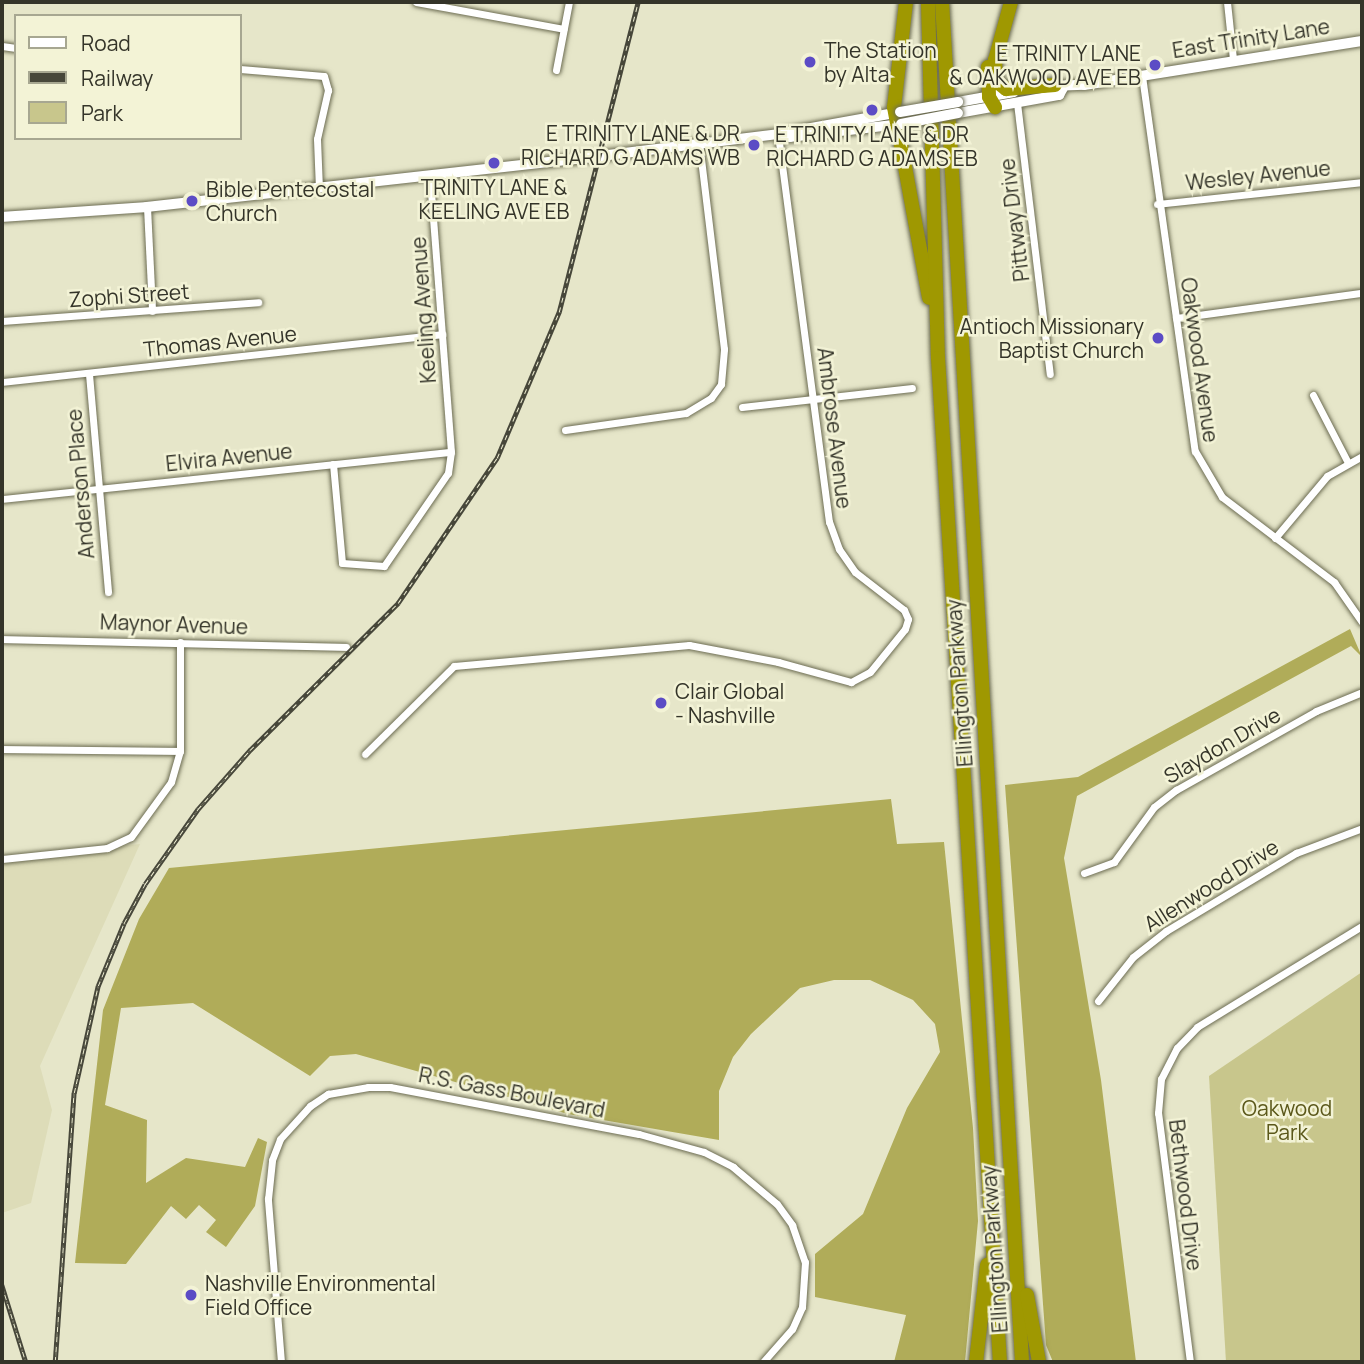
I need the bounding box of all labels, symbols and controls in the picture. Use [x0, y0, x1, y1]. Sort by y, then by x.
street label: East Trinity Lane [1170, 13, 1332, 63]
legend [14, 14, 242, 140]
text: Road [81, 29, 131, 57]
place label: The Station by Alta [824, 37, 937, 87]
place label: E TRINITY LANE & OAKWOOD AVE EB [949, 40, 1141, 90]
marker: The Station by Alta [802, 54, 818, 70]
marker: E TRINITY LANE & OAKWOOD AVE EB [1147, 57, 1163, 73]
text: Railway [81, 64, 153, 92]
text: Park [81, 99, 123, 127]
marker: E TRINITY LANE & DR RICHARD G ADAMS EB [864, 102, 880, 118]
place label: E TRINITY LANE & DR RICHARD G ADAMS WB [521, 120, 740, 170]
place label: E TRINITY LANE & DR RICHARD G ADAMS EB [766, 121, 978, 171]
marker: E TRINITY LANE & DR RICHARD G ADAMS WB [746, 137, 762, 153]
marker: TRINITY LANE & KEELING AVE EB [486, 155, 502, 171]
street label: Wesley Avenue [1184, 155, 1332, 195]
street label: Pittway Drive [994, 157, 1034, 283]
place label: TRINITY LANE & KEELING AVE EB [419, 174, 569, 224]
place label: Bible Pentecostal Church [206, 176, 375, 226]
marker: Bible Pentecostal Church [184, 193, 200, 209]
street label: Keeling Avenue [405, 236, 441, 384]
street label: Oakwood Avenue [1176, 276, 1224, 444]
street label: Zophi Street [68, 278, 190, 312]
place label: Antioch Missionary Baptist Church [960, 313, 1144, 363]
street label: Thomas Avenue [142, 320, 298, 362]
marker: Antioch Missionary Baptist Church [1150, 330, 1166, 346]
street label: Ambrose Avenue [813, 346, 857, 510]
street label: Anderson Place [61, 408, 99, 560]
street label: Elvira Avenue [164, 438, 294, 476]
street label: Ellington Parkway [941, 598, 977, 768]
street label: Maynor Avenue [99, 609, 249, 639]
place label: Clair Global - Nashville [675, 678, 784, 728]
marker: Clair Global - Nashville [653, 695, 669, 711]
street label: Slaydon Drive [1159, 702, 1285, 788]
street label: Allenwood Drive [1139, 834, 1283, 936]
street label: R.S. Gass Boulevard [417, 1062, 607, 1122]
park label: Oakwood Park [1242, 1095, 1332, 1145]
street label: Bethwood Drive [1164, 1118, 1208, 1272]
street label: Ellington Parkway [976, 1164, 1012, 1334]
place label: Nashville Environmental Field Office [205, 1270, 436, 1320]
marker: Nashville Environmental Field Office [183, 1287, 199, 1303]

